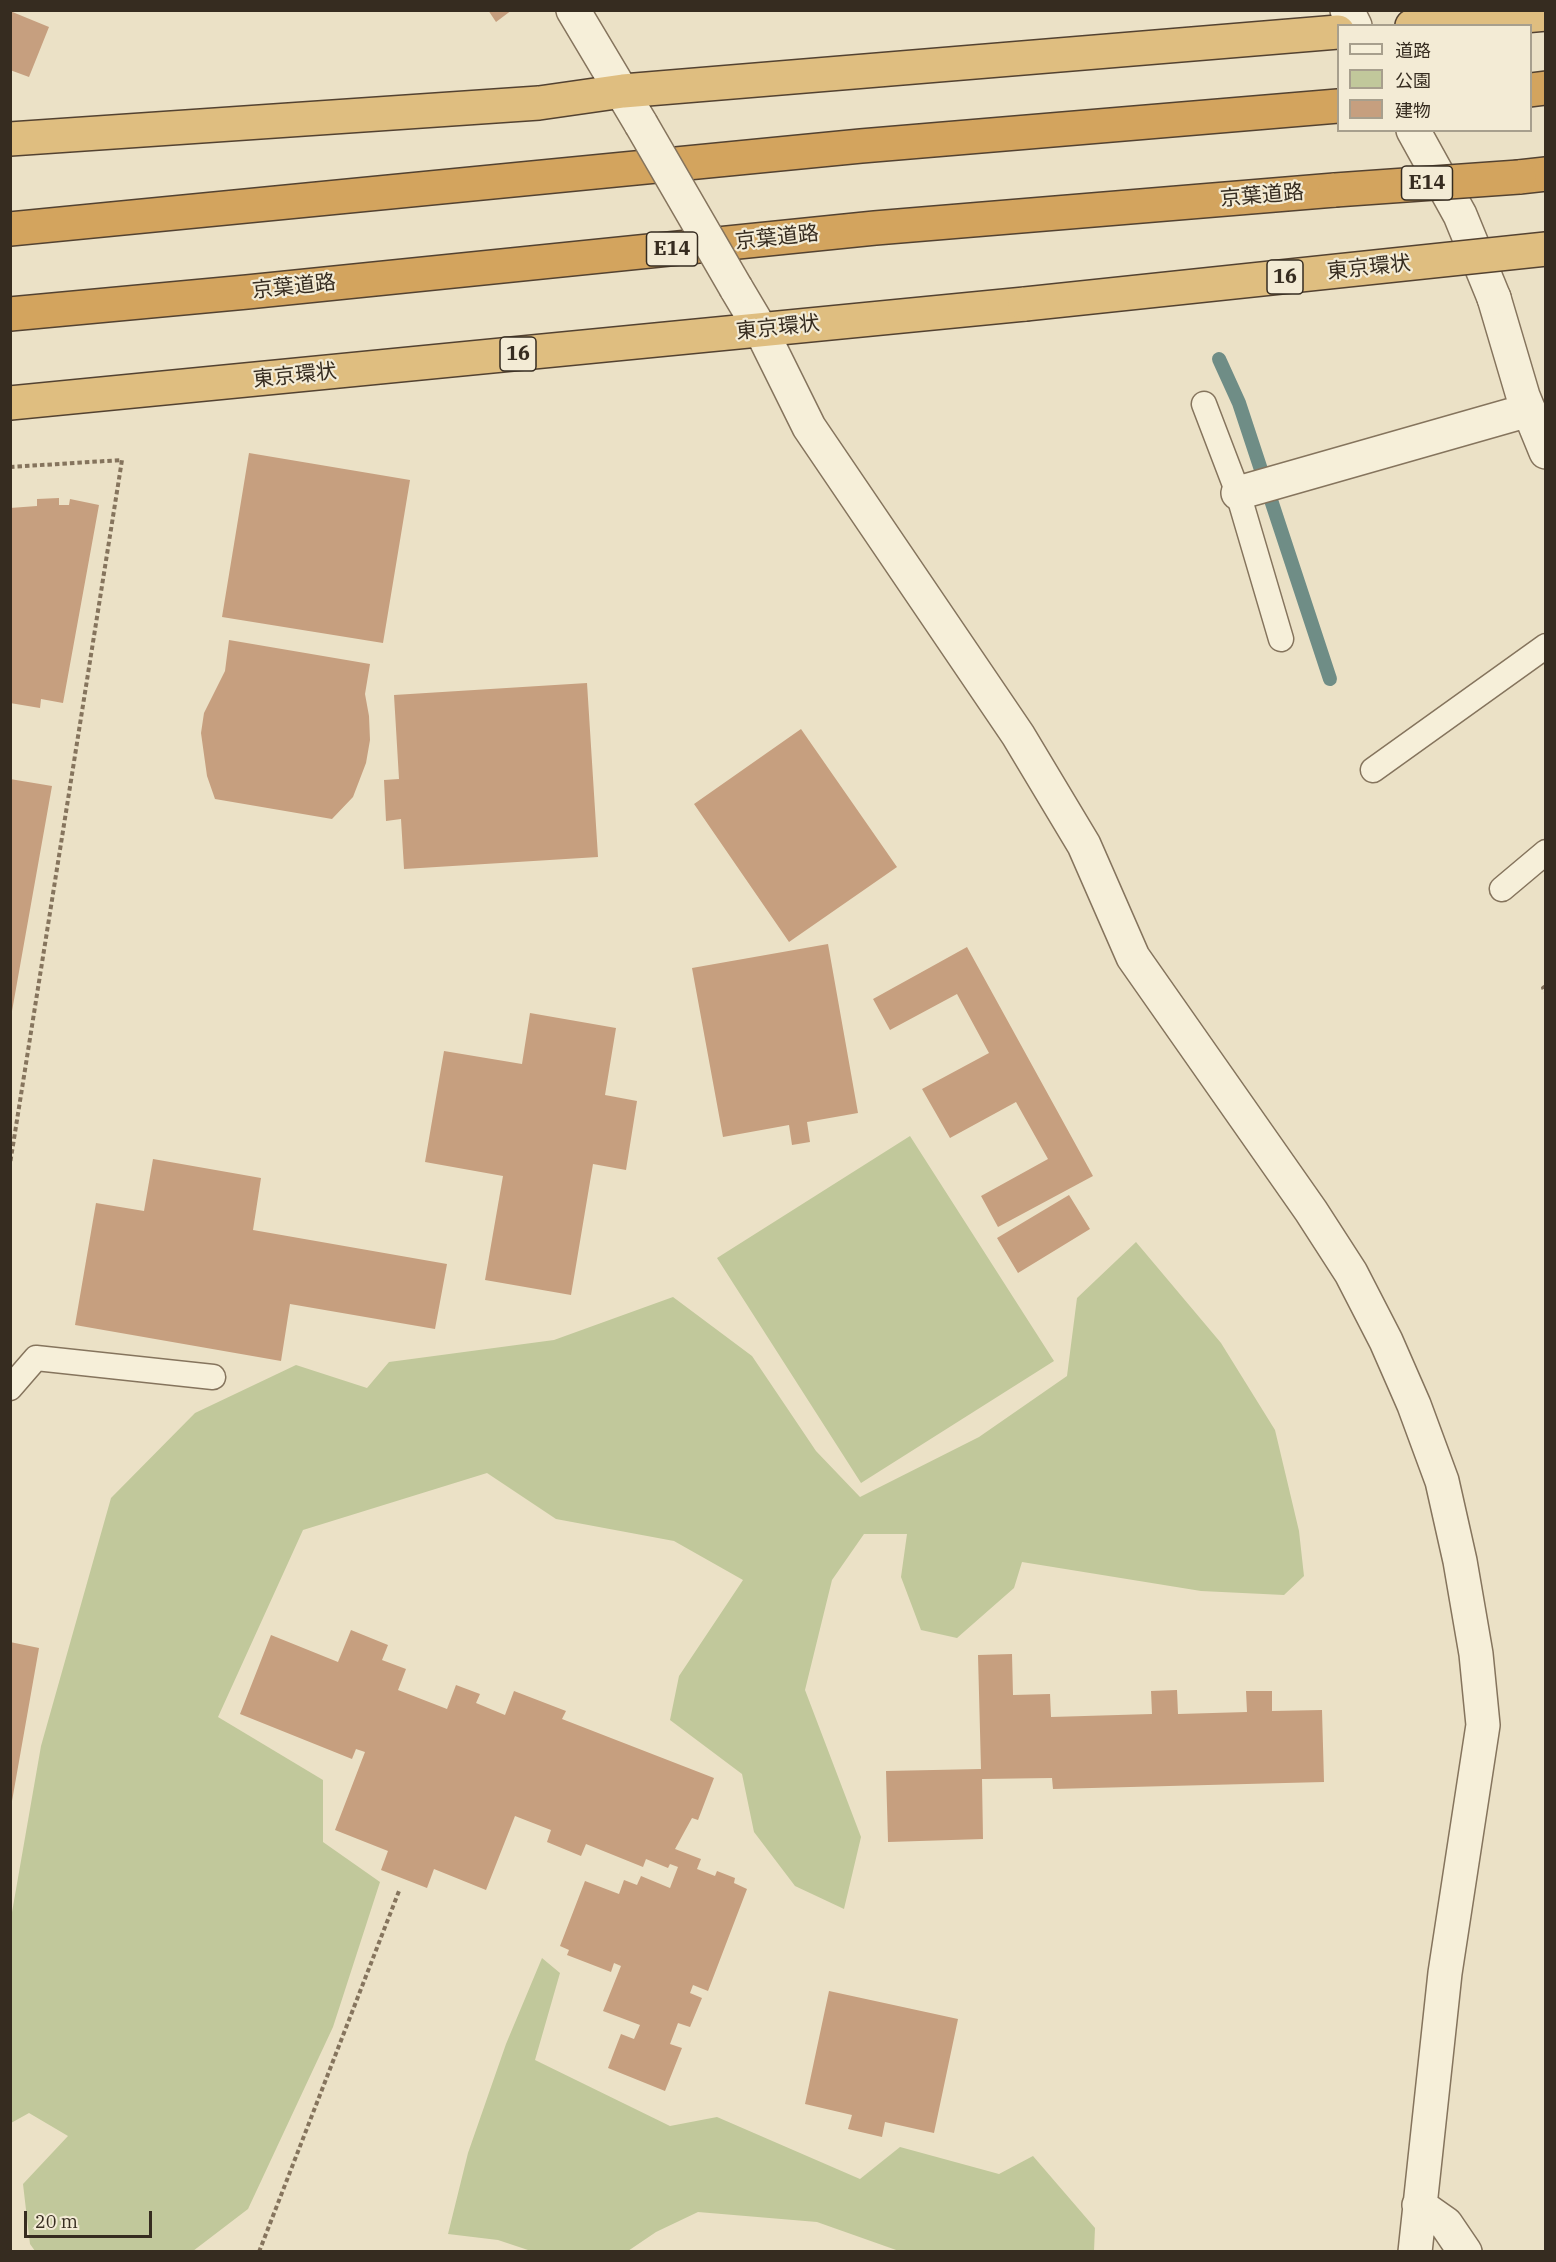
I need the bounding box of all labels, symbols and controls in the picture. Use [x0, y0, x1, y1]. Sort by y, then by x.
legend [1337, 24, 1532, 132]
text: 道路 [1395, 39, 1431, 62]
text: 公園 [1395, 69, 1431, 92]
text: 建物 [1395, 99, 1431, 122]
road number: E14 [1402, 166, 1452, 200]
street label: 京葉道路 [1219, 180, 1305, 212]
street label: 京葉道路 [734, 221, 820, 255]
road number: E14 [646, 232, 698, 266]
street label: 東京環状 [1326, 251, 1412, 285]
road number: 16 [1267, 260, 1303, 294]
street label: 京葉道路 [251, 270, 337, 304]
street label: 東京環状 [735, 311, 821, 345]
road number: 16 [500, 337, 536, 371]
street label: 東京環状 [252, 359, 338, 393]
scale bar [27, 2199, 154, 2237]
text: 20 m [35, 2210, 78, 2233]

